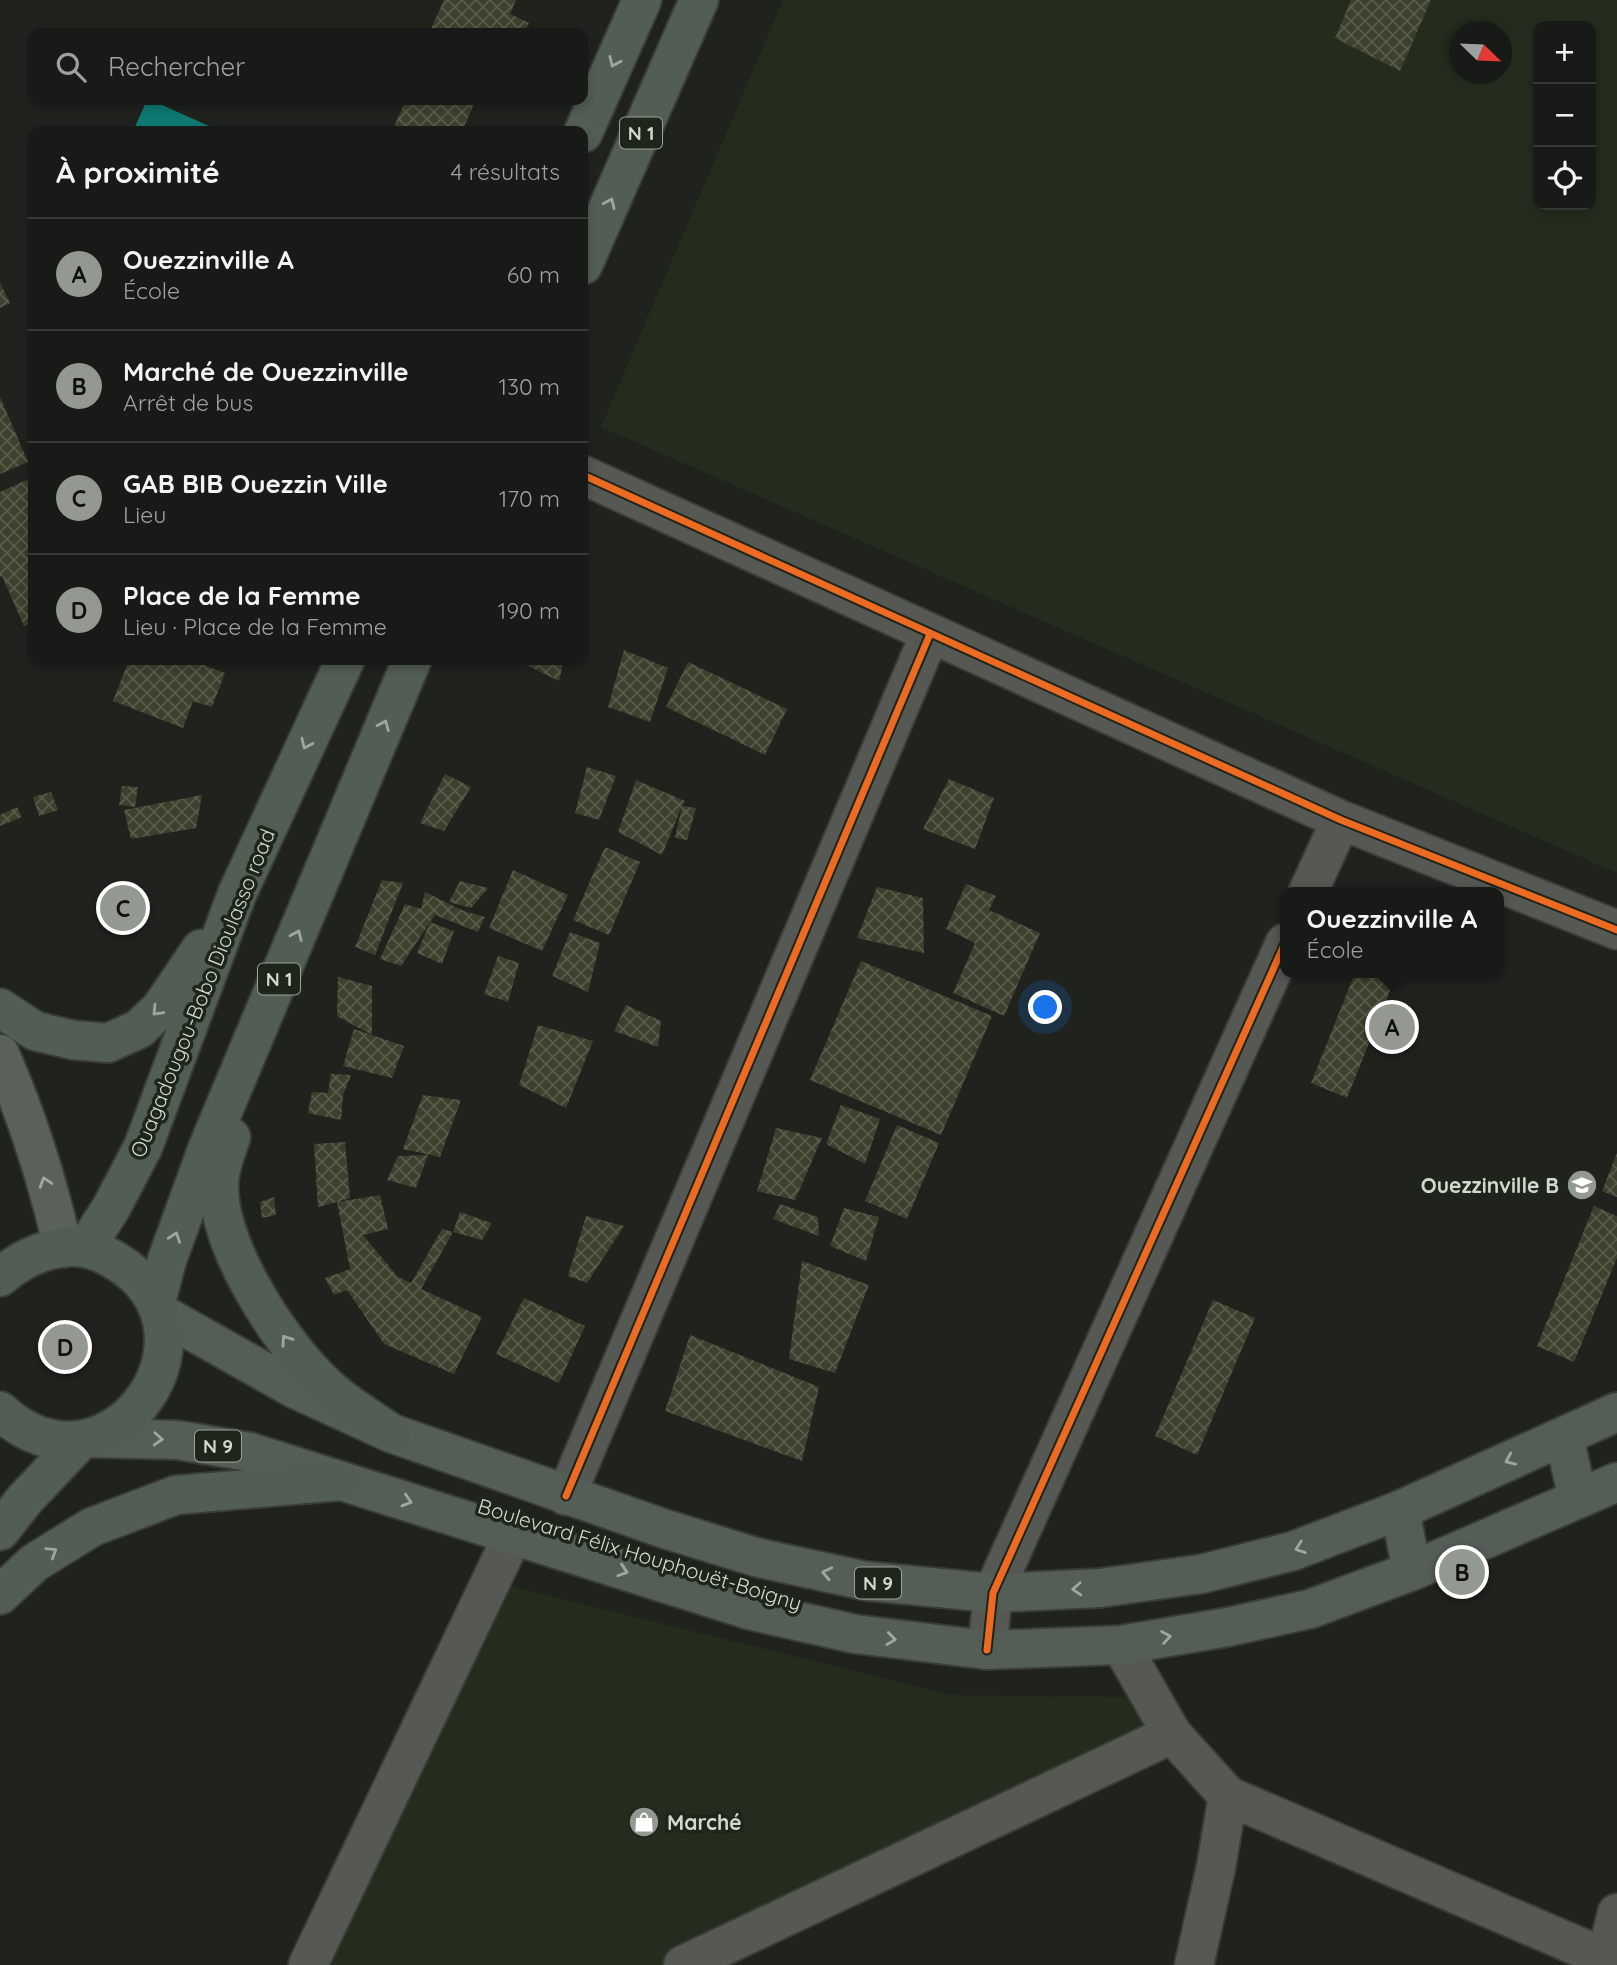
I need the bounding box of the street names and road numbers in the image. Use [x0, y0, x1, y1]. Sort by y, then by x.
road number: N 1 [620, 118, 662, 148]
street label: Ouagadougou-Bobo Dioulasso road [124, 825, 280, 1161]
road number: N 1 [258, 964, 300, 995]
road number: N 9 [195, 1430, 241, 1462]
street label: Boulevard Félix Houphouët-Boigny [475, 1492, 805, 1616]
road number: N 9 [855, 1568, 901, 1598]

